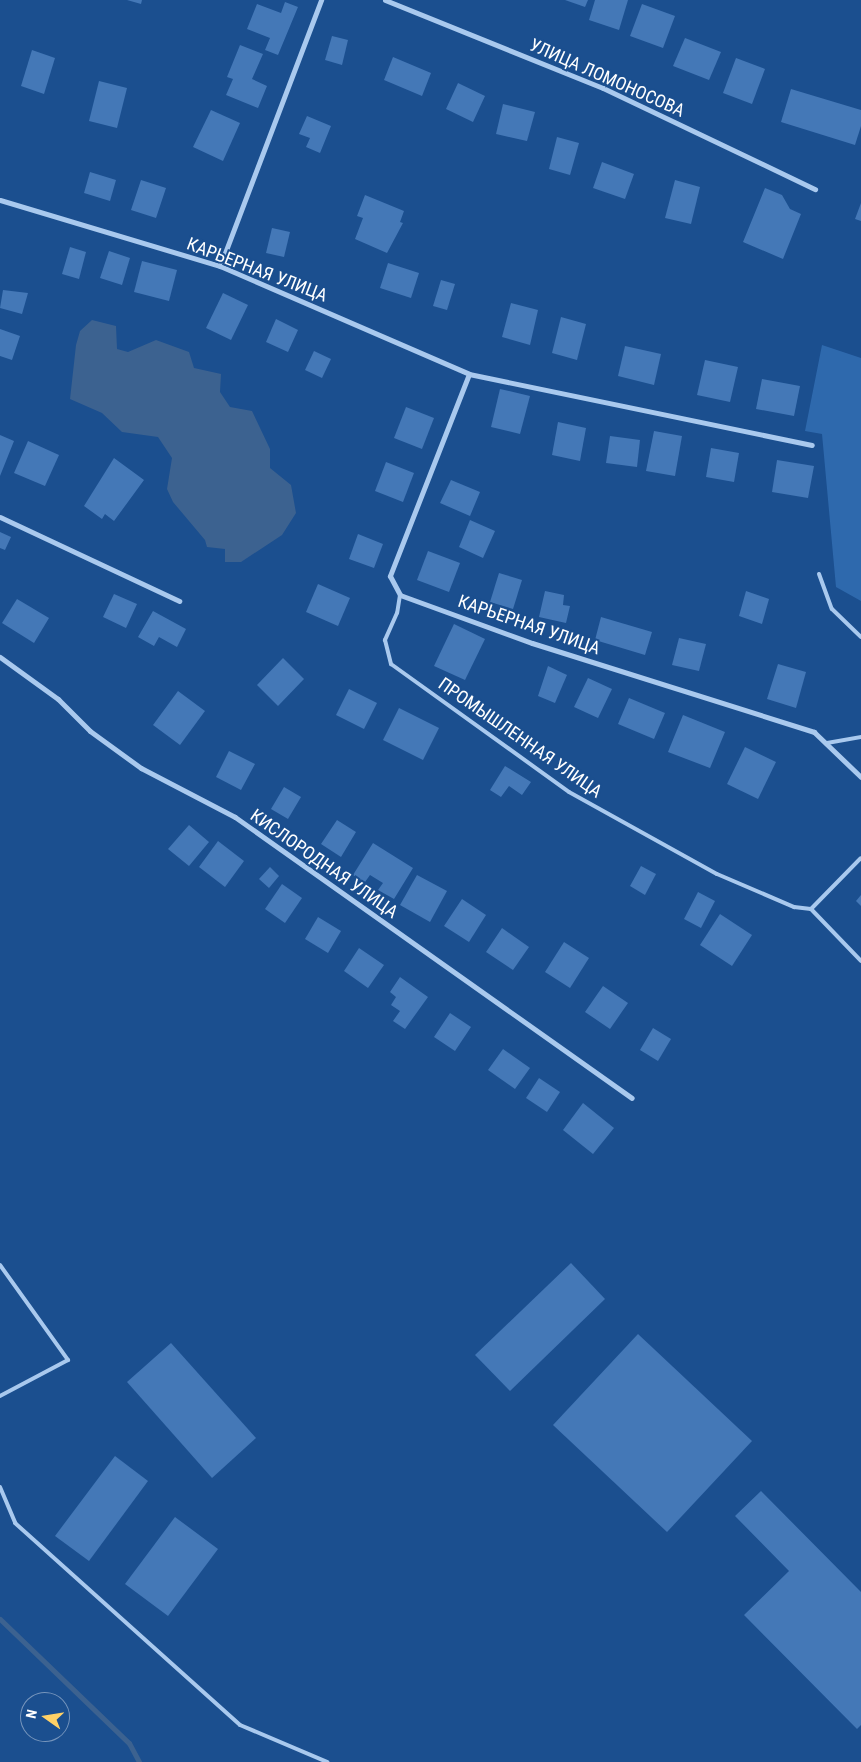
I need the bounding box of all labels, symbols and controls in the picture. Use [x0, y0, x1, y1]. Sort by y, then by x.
street label: УЛИЦА ЛОМОНОСОВА [526, 34, 688, 122]
street label: КАРЬЕРНАЯ УЛИЦА [184, 233, 330, 307]
street label: КАРЬЕРНАЯ УЛИЦА [455, 591, 603, 659]
street label: ПРОМЫШЛЕННАЯ УЛИЦА [434, 673, 606, 803]
street label: КИСЛОРОДНАЯ УЛИЦА [246, 805, 402, 923]
north arrow [20, 1692, 70, 1742]
text: N [23, 1708, 40, 1720]

